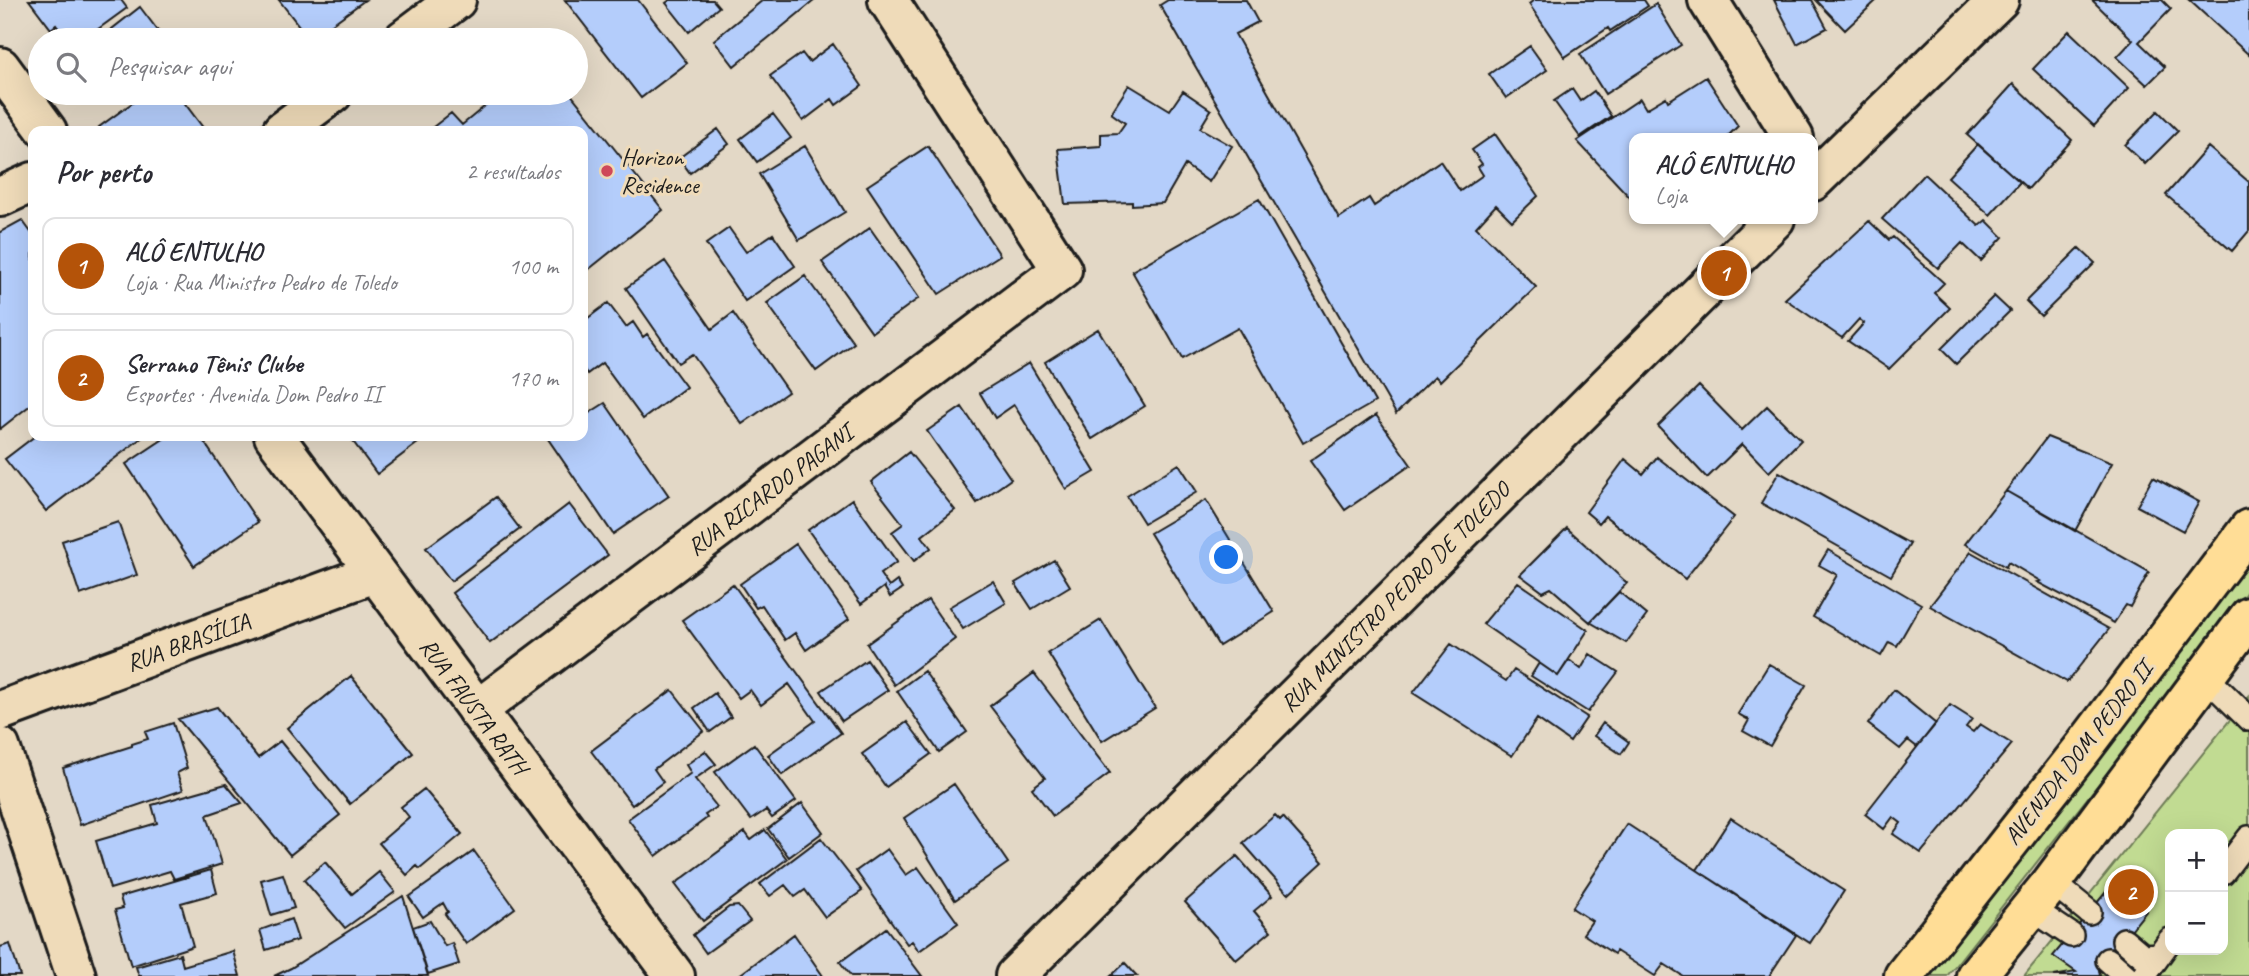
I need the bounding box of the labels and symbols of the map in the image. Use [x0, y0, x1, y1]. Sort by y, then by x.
place label: Horizon Residence [621, 142, 701, 200]
marker: Horizon Residence [599, 163, 615, 179]
pin: 1 [1701, 247, 1747, 299]
street label: RUA RICARDO PAGANI [681, 415, 863, 562]
street label: RUA MINISTRO PEDRO DE TOLEDO [1274, 474, 1518, 718]
your location [1209, 540, 1243, 574]
street label: RUA BRASÍLIA [122, 606, 255, 678]
street label: RUA FAUSTA RATH [413, 632, 537, 783]
street label: AVENIDA DOM PEDRO II [1997, 652, 2162, 851]
pin: 2 [2108, 866, 2154, 918]

